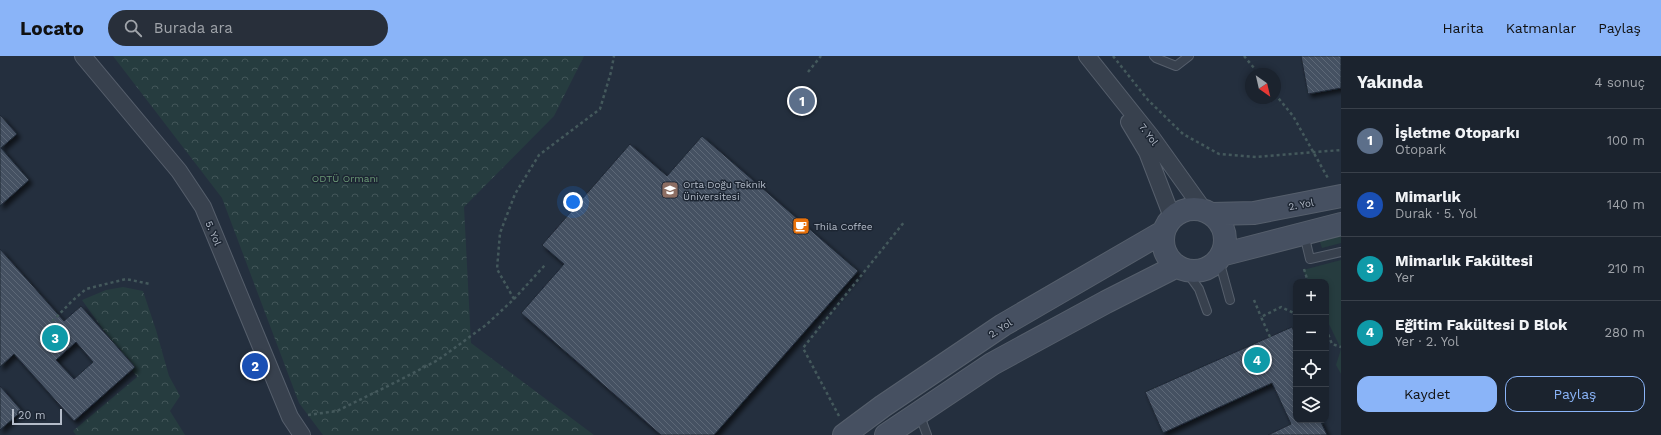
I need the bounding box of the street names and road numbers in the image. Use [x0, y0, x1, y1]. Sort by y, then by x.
street label: 7. Yol [1137, 121, 1160, 147]
street label: 2. Yol [1288, 197, 1315, 212]
street label: 5. Yol [203, 219, 224, 247]
street label: 2. Yol [987, 317, 1014, 340]

